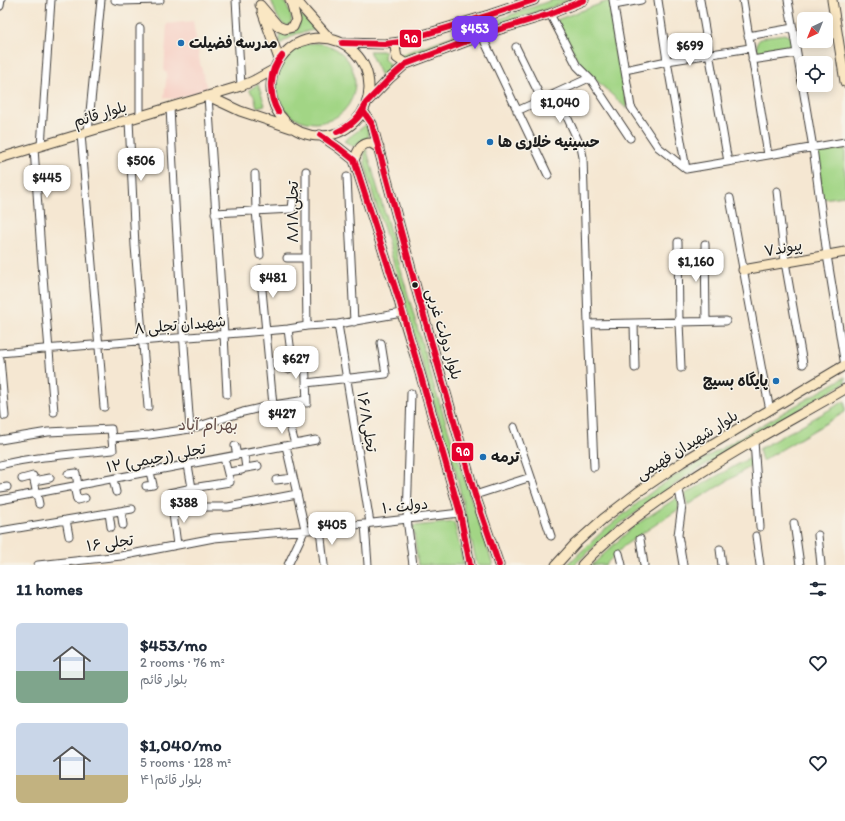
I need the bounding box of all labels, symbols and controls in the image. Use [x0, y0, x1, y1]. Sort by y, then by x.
north arrow [797, 12, 833, 48]
map controls [797, 12, 833, 92]
pin: $453 [451, 16, 499, 50]
text: $453 [461, 21, 489, 36]
line badge: ۹۵ [399, 29, 422, 48]
text: ۹۵ [404, 33, 418, 46]
pin: $699 [666, 33, 714, 67]
place label: مدرسه فضیلت [189, 34, 278, 52]
marker: مدرسه فضیلت [176, 38, 186, 48]
text: $699 [676, 38, 704, 53]
button: locate [797, 56, 833, 92]
pin: $1,040 [527, 90, 593, 124]
text: $1,040 [540, 95, 580, 110]
street label: بلوار قائم [71, 97, 130, 133]
place label: حسینیه خلاری ها [498, 133, 600, 151]
marker: حسینیه خلاری ها [485, 137, 495, 147]
pin: $506 [117, 148, 165, 182]
text: $506 [127, 153, 155, 168]
pin: $445 [23, 165, 71, 199]
text: $445 [32, 170, 62, 185]
street label: تجلی۸/۱۸ [284, 180, 303, 243]
street label: پیوند۷ [763, 236, 804, 261]
pin: $1,160 [663, 249, 729, 283]
text: $1,160 [678, 254, 714, 269]
pin: $481 [249, 265, 297, 299]
text: $481 [259, 270, 287, 285]
unlabelled marker [410, 280, 420, 290]
street label: بلوار دولت غربی [421, 286, 466, 382]
street label: شهیدان تجلی ۸ [133, 312, 227, 339]
pin: $627 [272, 346, 320, 380]
text: $627 [283, 351, 309, 366]
place label: پایگاه بسیج [703, 371, 769, 390]
marker: پایگاه بسیج [771, 376, 781, 386]
street label: تجلی۱۶/۸ [352, 391, 381, 454]
pin: $427 [258, 401, 306, 435]
text: $427 [268, 406, 296, 421]
street label: بلوار شهیدان فهیمی [633, 406, 742, 484]
district label: بهرام آباد [178, 415, 238, 437]
street label: ۱۲ تجلی (رحیمی) [105, 439, 208, 477]
line badge: ۹۵ [451, 442, 474, 462]
text: ۹۵ [456, 446, 470, 459]
place label: ترمه [491, 448, 520, 466]
marker: ترمه [478, 452, 488, 462]
pin: $388 [160, 490, 208, 524]
text: $388 [170, 495, 198, 510]
street label: ۱۰ دولت [381, 495, 429, 517]
pin: $405 [308, 512, 356, 546]
text: $405 [317, 517, 347, 532]
street label: ۱۶ تجلی [85, 531, 135, 556]
icon: filters [807, 578, 829, 600]
text: 11 homes [16, 579, 83, 599]
text: $453/mo [140, 635, 207, 655]
icon: home [48, 639, 96, 687]
icon: heart [807, 652, 829, 674]
text: 2 rooms · 76 m² [140, 655, 225, 670]
text: بلوار قائم [140, 672, 188, 687]
text: $1,040/mo [140, 735, 222, 755]
icon: home [48, 739, 96, 787]
icon: heart [807, 752, 829, 774]
text: 5 rooms · 128 m² [140, 755, 231, 770]
text: بلوار قائم۴۱ [140, 772, 202, 787]

